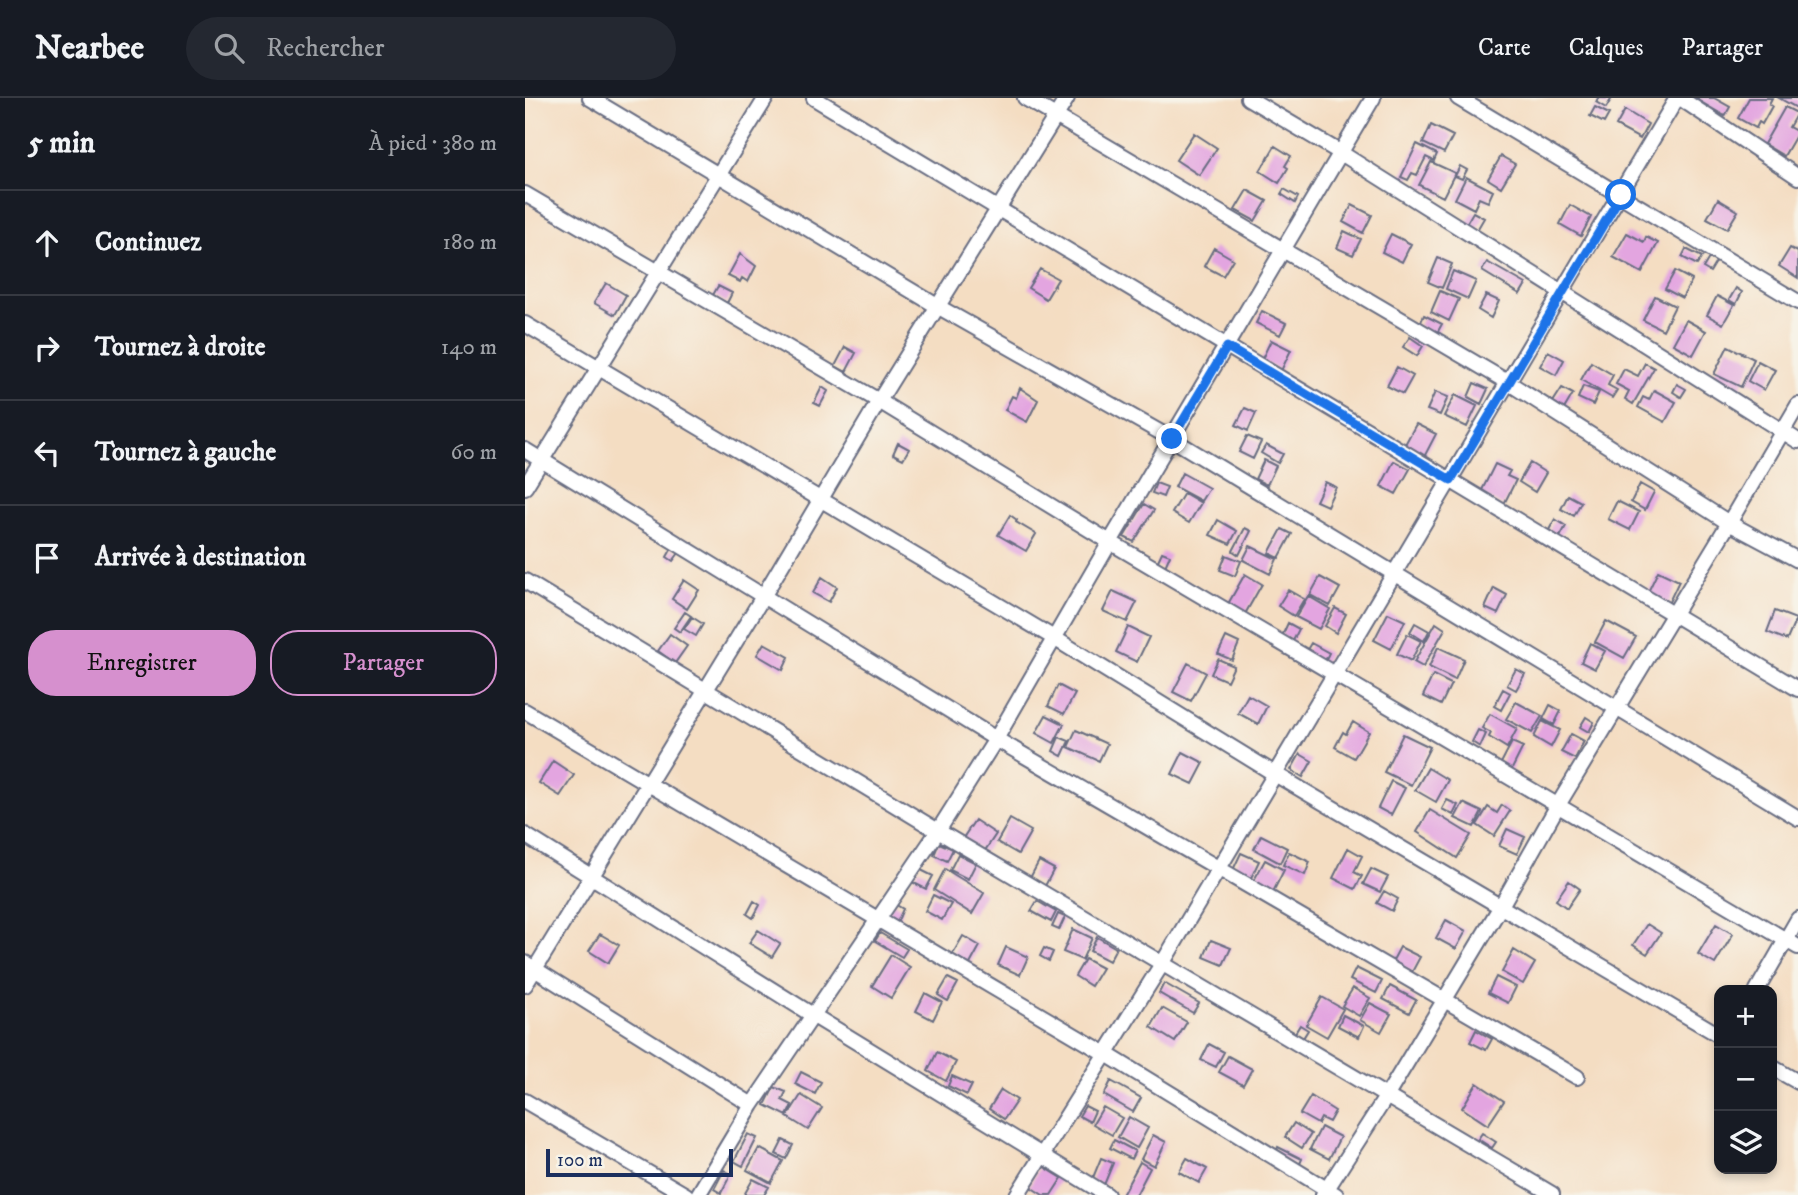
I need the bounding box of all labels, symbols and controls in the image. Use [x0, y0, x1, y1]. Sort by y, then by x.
search box [186, 17, 676, 80]
text: Nearbee [35, 28, 144, 69]
icon: search [210, 29, 248, 67]
text: Rechercher [266, 32, 384, 65]
text: Carte [1478, 33, 1531, 63]
text: Calques [1569, 33, 1644, 63]
text: Partager [1682, 33, 1763, 63]
text: 5 min [28, 125, 95, 162]
text: À pied · 380 m [369, 129, 497, 158]
route start [1605, 179, 1636, 210]
icon: ahead [28, 224, 66, 262]
text: Continuez [95, 226, 201, 259]
text: 180 m [442, 228, 497, 257]
icon: right [28, 329, 66, 367]
text: Tournez à droite [95, 331, 266, 364]
text: 140 m [441, 333, 497, 362]
route end [1156, 423, 1187, 454]
icon: left [28, 434, 66, 472]
text: Tournez à gauche [95, 436, 276, 469]
text: 60 m [450, 438, 497, 467]
icon: arrive [28, 539, 66, 577]
text: Arrivée à destination [95, 541, 306, 574]
button: Enregistrer [28, 630, 256, 696]
button: Partager [270, 630, 497, 696]
map controls [1714, 985, 1777, 1174]
button: + [1714, 985, 1777, 1048]
button: − [1714, 1048, 1777, 1111]
button: layers [1714, 1111, 1777, 1174]
scale bar [546, 1146, 733, 1178]
text: 100 m [557, 1149, 603, 1172]

